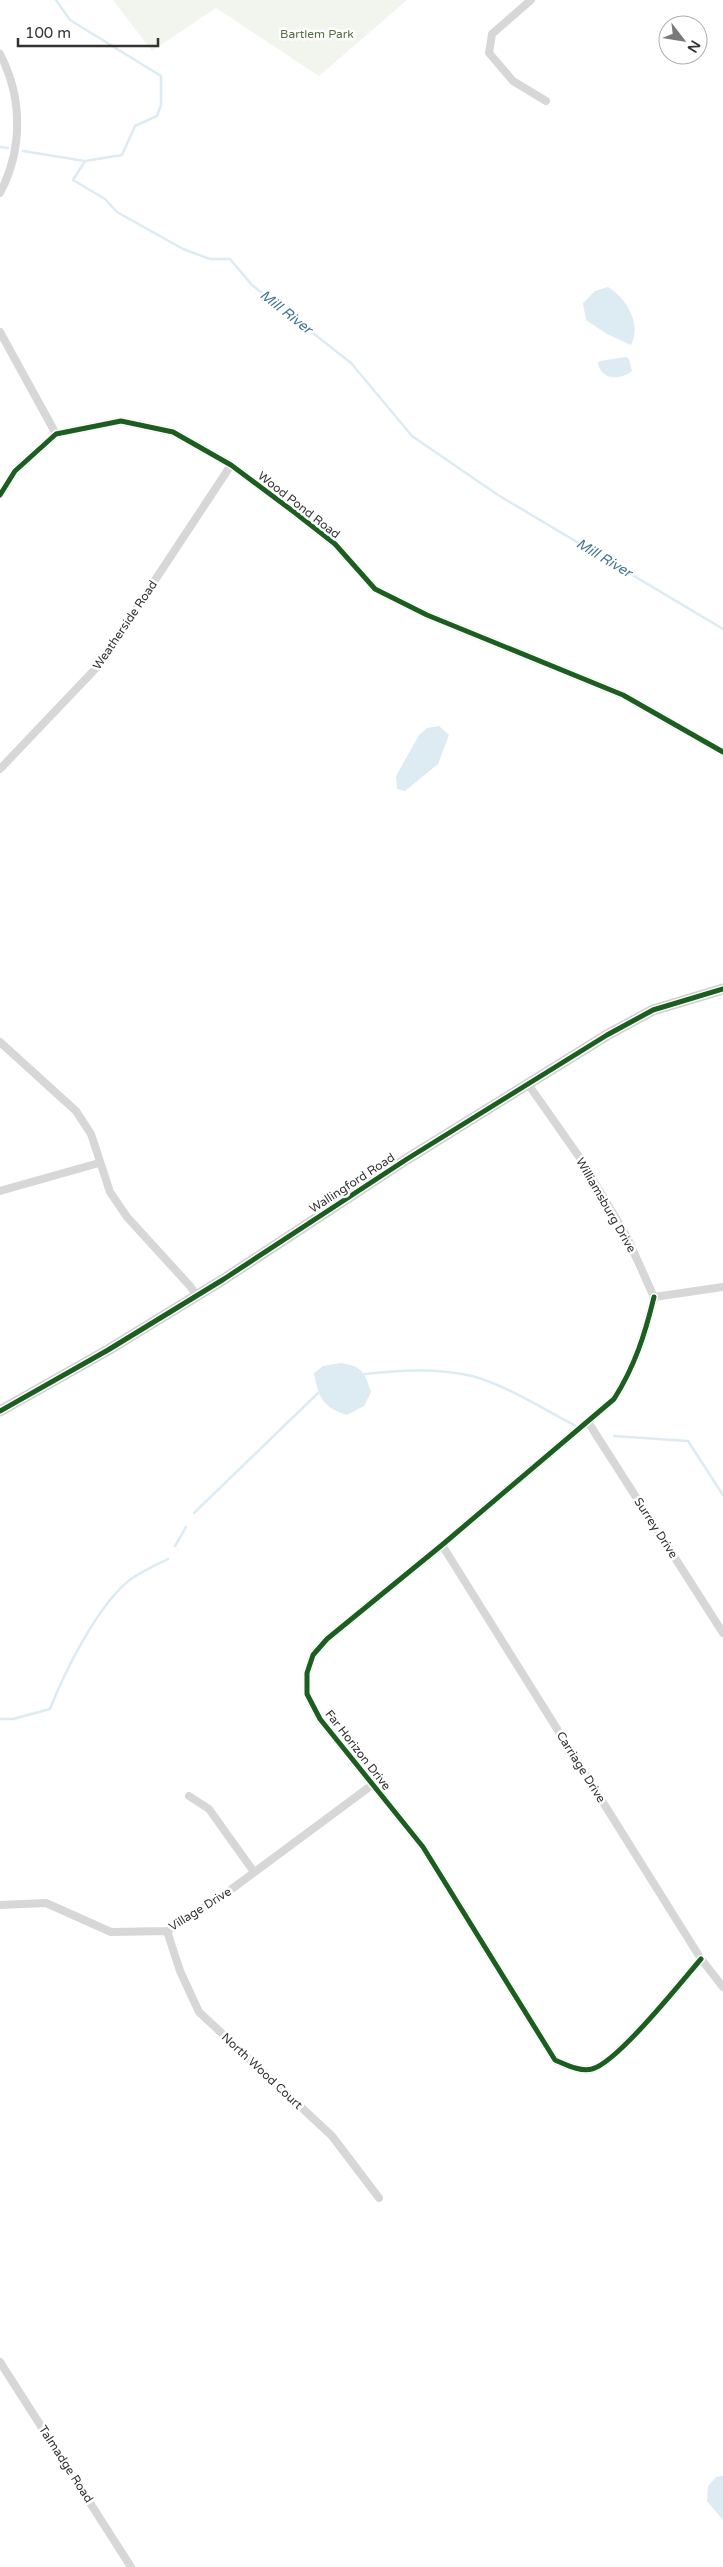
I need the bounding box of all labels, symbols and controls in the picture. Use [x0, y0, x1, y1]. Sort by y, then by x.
scale bar [18, 15, 158, 47]
north arrow [658, 15, 708, 65]
text: 100 m [25, 24, 71, 42]
park label: Bartlem Park [280, 27, 354, 41]
text: N [684, 37, 704, 56]
water label: Mill River [257, 286, 317, 339]
street label: Wood Pond Road [255, 469, 343, 541]
water label: Mill River [573, 535, 636, 582]
street label: Weatherside Road [90, 578, 160, 672]
street label: Wallingford Road [307, 1150, 397, 1216]
street label: Williamsburg Drive [573, 1155, 639, 1255]
street label: Surrey Drive [631, 1495, 681, 1561]
street label: Far Horizon Drive [322, 1707, 394, 1793]
street label: Carriage Drive [554, 1729, 609, 1805]
street label: Village Drive [166, 1884, 234, 1934]
street label: North Wood Court [219, 2030, 306, 2112]
street label: Talmadge Road [36, 2423, 96, 2505]

